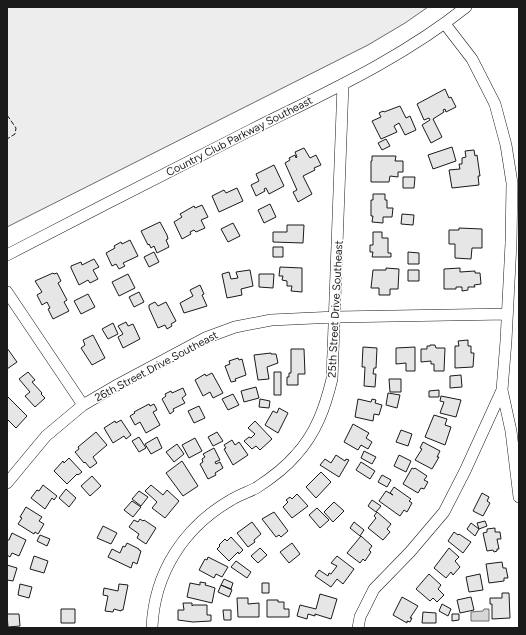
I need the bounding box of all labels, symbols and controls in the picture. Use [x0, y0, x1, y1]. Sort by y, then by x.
street label: Country Club Parkway Southeast [164, 94, 315, 179]
street label: 25th Street Drive Southeast [325, 240, 346, 378]
street label: 26th Street Drive Southeast [92, 328, 220, 404]

